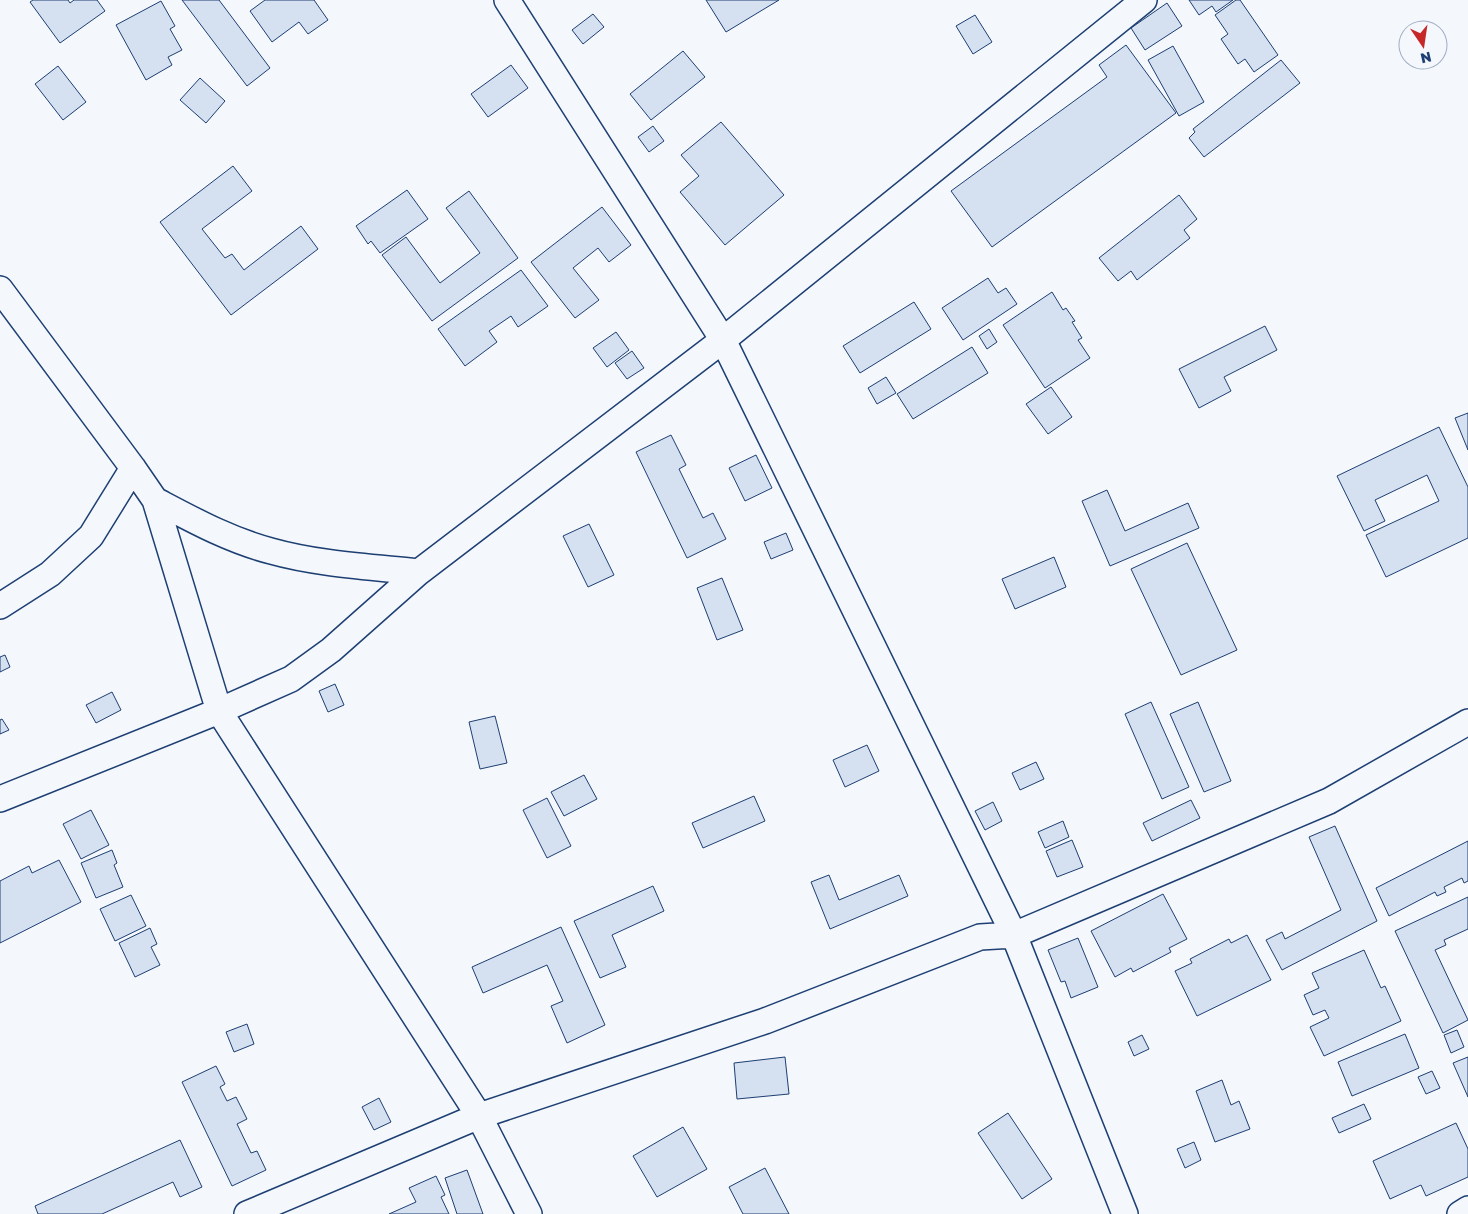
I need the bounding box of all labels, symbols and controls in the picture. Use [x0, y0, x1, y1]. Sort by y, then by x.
north arrow [1398, 20, 1448, 70]
text: N [1419, 49, 1433, 68]

